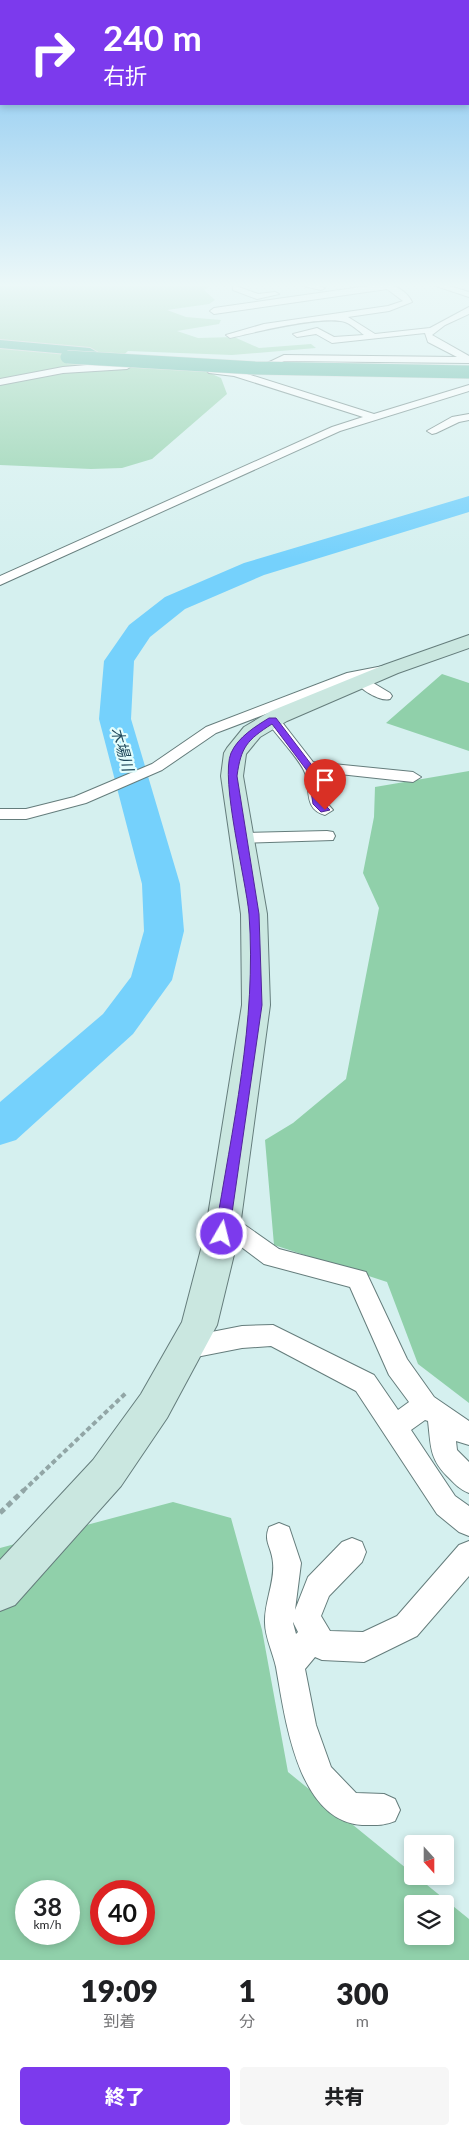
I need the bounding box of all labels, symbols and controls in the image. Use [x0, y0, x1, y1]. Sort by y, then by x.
text: 240 m [103, 16, 202, 58]
icon: right [20, 20, 85, 85]
text: 右折 [103, 62, 147, 89]
water label: 木場川 [108, 725, 138, 775]
pin [304, 759, 346, 810]
icon: arrive [311, 766, 339, 794]
position arrow [195, 1207, 247, 1259]
north arrow [404, 1835, 454, 1885]
map controls [404, 1835, 454, 1945]
speed limit sign: 40 [90, 1880, 155, 1945]
text: 38 [33, 1891, 62, 1921]
button: layers [404, 1895, 454, 1945]
text: km/h [33, 1917, 62, 1932]
text: 19:09 [80, 1972, 158, 2008]
text: 1 [238, 1972, 256, 2008]
text: 300 [336, 1975, 389, 2011]
text: 到着 [103, 2011, 135, 2030]
text: 分 [239, 2011, 255, 2030]
text: m [356, 2011, 369, 2030]
button: 終了 [20, 2067, 230, 2125]
button: 共有 [240, 2067, 449, 2125]

